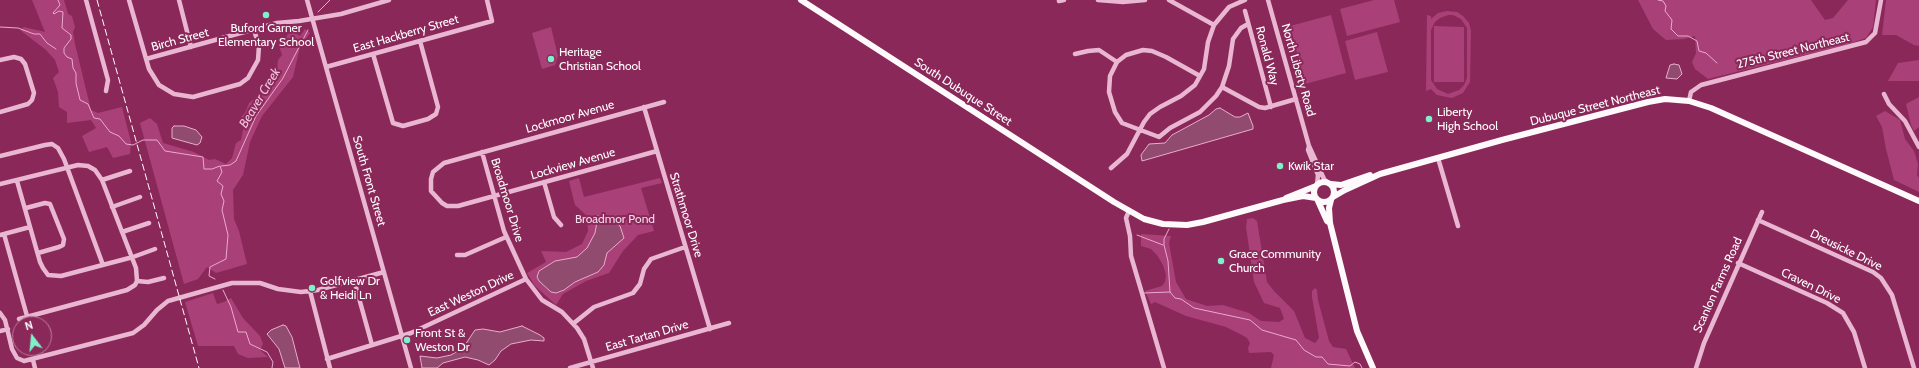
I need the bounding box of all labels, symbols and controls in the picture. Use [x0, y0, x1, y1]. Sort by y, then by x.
marker: Buford Garner Elementary School [261, 10, 271, 20]
street label: East Hackberry Street [352, 12, 460, 56]
place label: Buford Garner Elementary School [218, 21, 314, 49]
street label: North Liberty Road [1278, 22, 1318, 118]
street label: Birch Street [150, 25, 210, 55]
street label: Ronald Way [1252, 25, 1282, 87]
street label: 275th Street Northeast [1735, 30, 1851, 72]
place label: Heritage Christian School [559, 45, 641, 73]
marker: Heritage Christian School [546, 54, 556, 64]
street label: South Dubuque Street [911, 55, 1015, 129]
water label: Beaver Creek [236, 65, 284, 131]
street label: Dubuque Street Northeast [1529, 83, 1661, 129]
street label: Lockmoor Avenue [524, 97, 616, 137]
place label: Liberty High School [1437, 105, 1498, 133]
marker: Liberty High School [1424, 114, 1434, 124]
street label: South Front Street [349, 134, 389, 228]
street label: Lockview Avenue [529, 145, 617, 183]
street label: Broadmoor Drive [487, 156, 527, 244]
place label: Kwik Star [1288, 159, 1334, 173]
marker: Kwik Star [1275, 161, 1285, 171]
street label: Strathmoor Drive [666, 171, 706, 259]
park label: Broadmor Pond [575, 212, 655, 226]
street label: Dreusicke Drive [1808, 226, 1884, 274]
street label: Scanlon Farms Road [1690, 235, 1746, 335]
place label: Grace Community Church [1229, 247, 1321, 275]
marker: Grace Community Church [1216, 256, 1226, 266]
street label: Craven Drive [1779, 265, 1843, 307]
street label: East Weston Drive [426, 268, 516, 320]
place label: Golfview Dr & Heidi Ln [320, 274, 380, 302]
marker: Golfview Dr & Heidi Ln [307, 283, 317, 293]
north arrow [12, 316, 52, 356]
street label: East Tartan Drive [604, 317, 690, 355]
text: N [23, 318, 35, 333]
place label: Front St & Weston Dr [415, 326, 469, 354]
marker: Front St & Weston Dr [402, 335, 412, 345]

